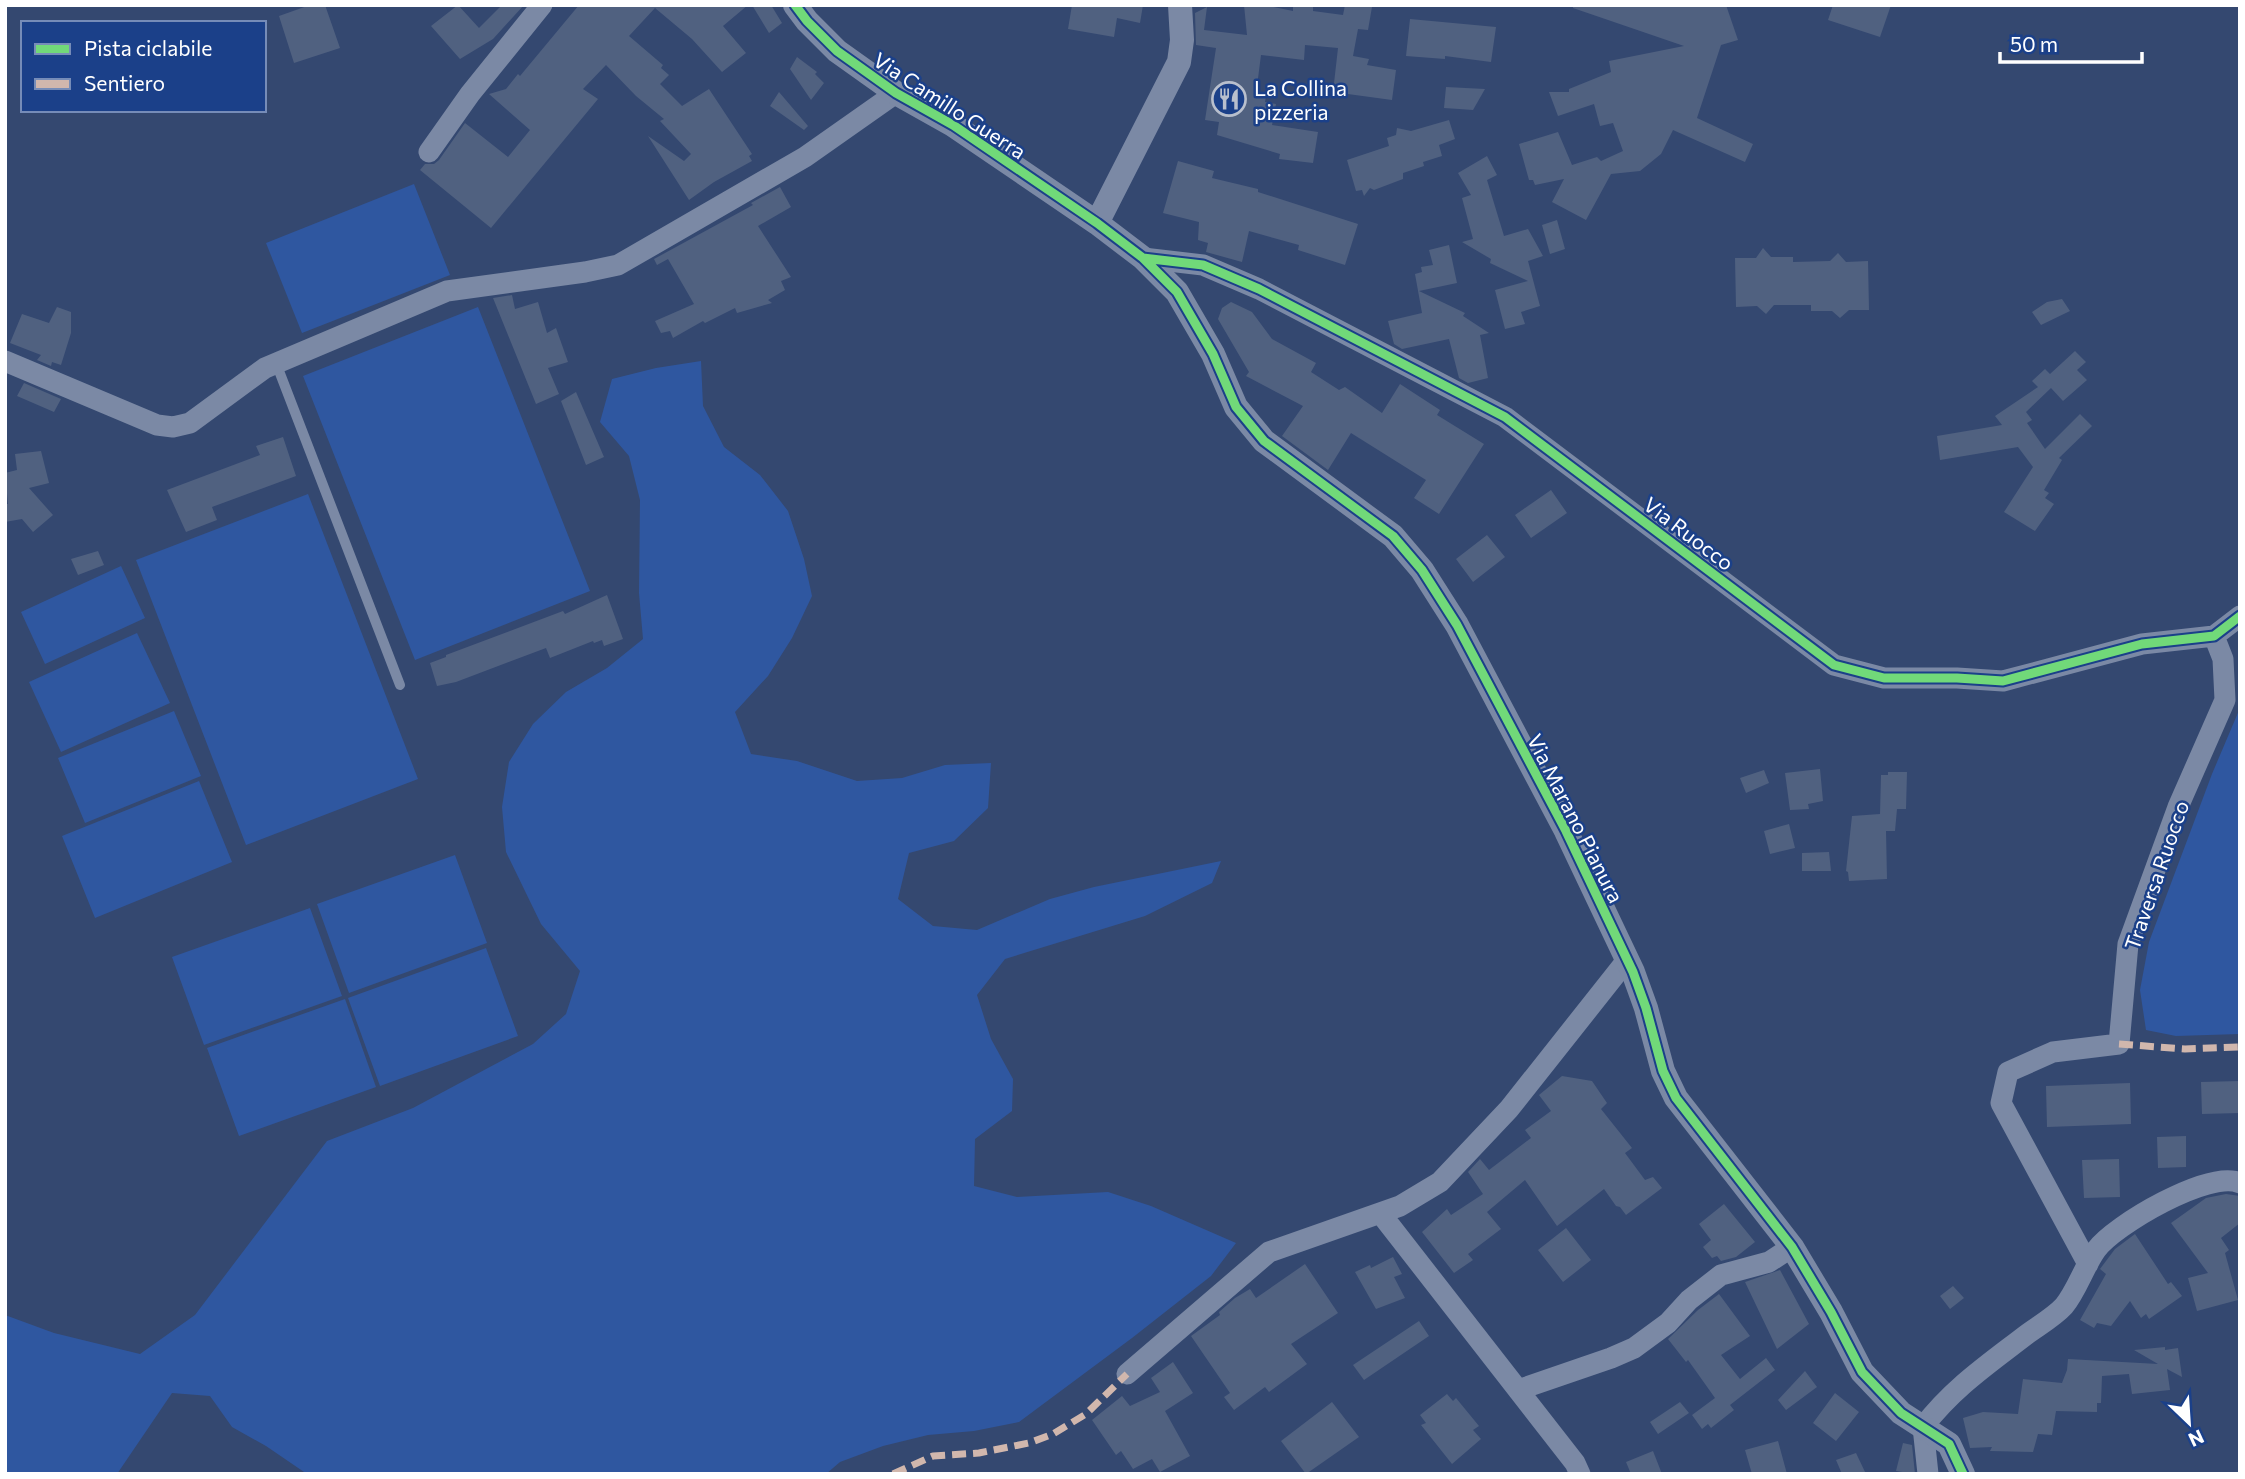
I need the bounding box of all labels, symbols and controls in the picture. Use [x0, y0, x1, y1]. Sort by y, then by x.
legend [21, 21, 266, 112]
scale bar [2000, 21, 2142, 65]
text: 50 m [2010, 31, 2058, 56]
text: Pista ciclabile [84, 35, 212, 60]
street label: Via Camillo Guerra [869, 46, 1031, 164]
text: Sentiero [84, 70, 165, 95]
place label: La Collina pizzeria [1254, 75, 1347, 124]
restaurant icon: La Collina pizzeria [1210, 80, 1248, 118]
street label: Via Ruocco [1639, 491, 1739, 575]
street label: Via Marano Pianura [1523, 729, 1629, 907]
street label: Traversa Ruocco [2119, 797, 2193, 953]
north arrow [2154, 1388, 2224, 1458]
text: N [2185, 1425, 2208, 1452]

